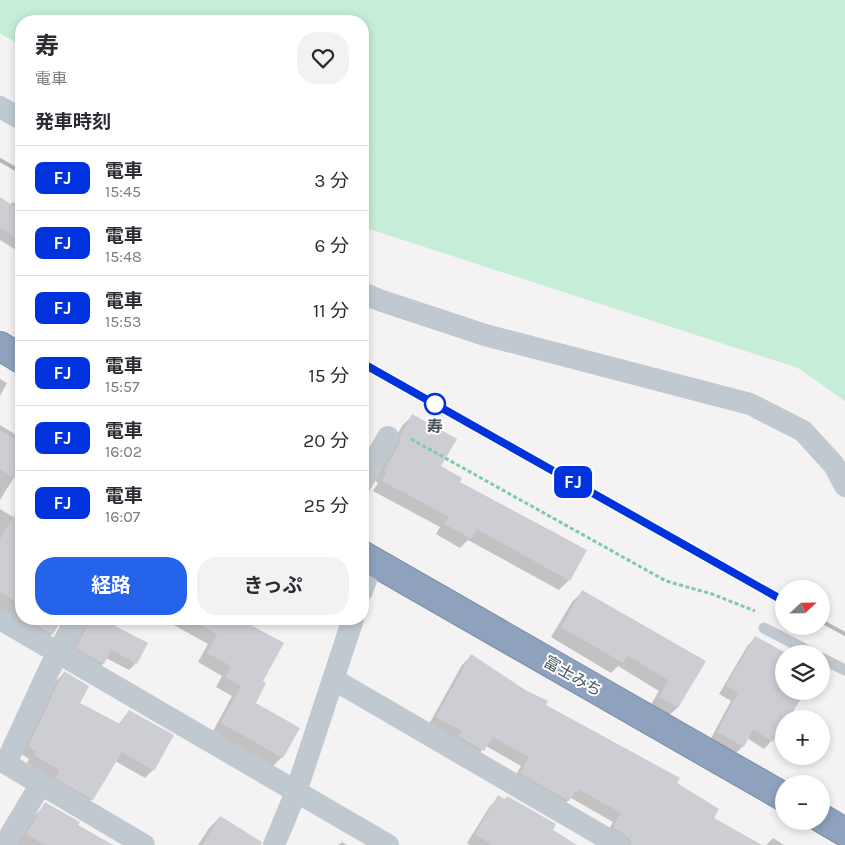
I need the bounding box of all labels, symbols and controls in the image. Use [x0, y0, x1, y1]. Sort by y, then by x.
text: 寿 [35, 32, 59, 60]
button: heart [297, 32, 349, 84]
text: 電車 [35, 69, 67, 88]
text: 発車時刻 [35, 111, 111, 133]
text: 電車 [105, 160, 143, 182]
text: FJ [54, 167, 71, 189]
text: 3 分 [314, 170, 349, 192]
text: 15:45 [105, 182, 141, 201]
text: 電車 [105, 225, 143, 247]
text: FJ [54, 232, 71, 254]
text: 6 分 [315, 235, 349, 257]
text: 15:48 [105, 247, 142, 266]
text: 電車 [105, 290, 143, 312]
text: FJ [54, 297, 71, 319]
text: 11 分 [313, 300, 349, 322]
text: 15:53 [105, 312, 142, 331]
text: 電車 [105, 355, 143, 377]
text: FJ [54, 362, 71, 384]
text: 15 分 [308, 365, 349, 387]
text: 15:57 [105, 377, 140, 396]
marker: 寿 [424, 393, 446, 415]
place label: 寿 [427, 417, 443, 436]
text: 電車 [105, 420, 143, 442]
text: FJ [54, 427, 71, 449]
text: 20 分 [303, 430, 349, 452]
text: 16:02 [105, 442, 142, 461]
line badge: FJ [550, 466, 596, 498]
text: FJ [564, 471, 582, 493]
text: 電車 [105, 485, 143, 507]
text: FJ [54, 492, 71, 514]
text: 25 分 [304, 495, 349, 517]
text: 16:07 [105, 507, 140, 526]
button: 経路 [35, 557, 187, 615]
button: きっぷ [197, 557, 349, 615]
north arrow [775, 580, 830, 635]
map controls [775, 580, 830, 830]
button: layers [775, 645, 830, 700]
street label: 富士みち [541, 652, 605, 700]
button: + [775, 710, 830, 765]
button: − [775, 775, 830, 830]

